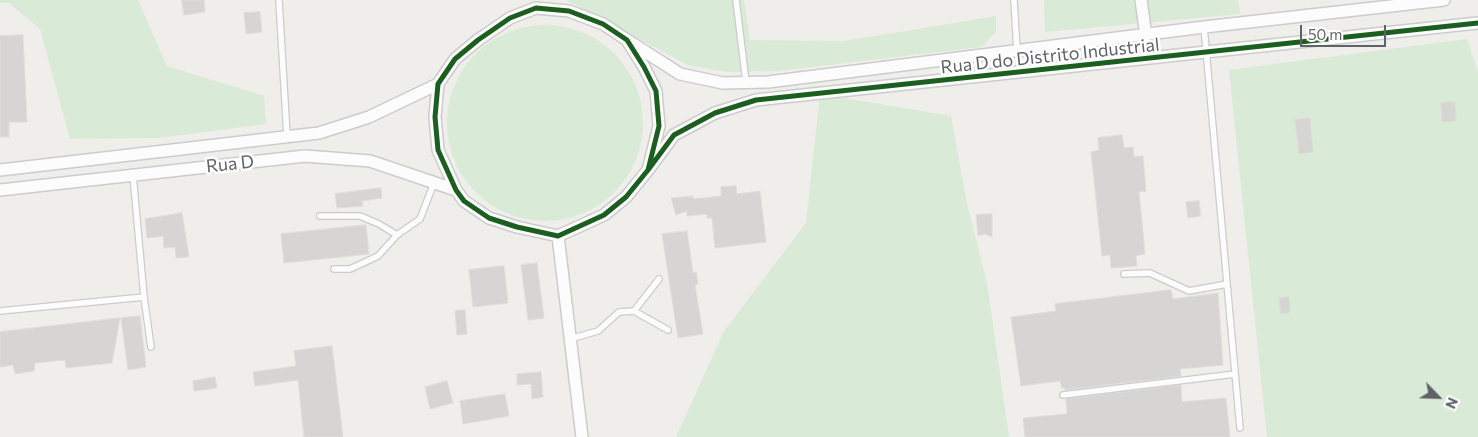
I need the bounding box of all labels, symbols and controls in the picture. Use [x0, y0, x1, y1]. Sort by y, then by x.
scale bar [1303, 15, 1389, 47]
text: 50 m [1308, 25, 1342, 43]
street label: Rua D do Distrito Industrial [939, 34, 1161, 78]
street label: Rua D [205, 151, 255, 177]
north arrow [1413, 372, 1463, 422]
text: N [1442, 395, 1462, 412]

